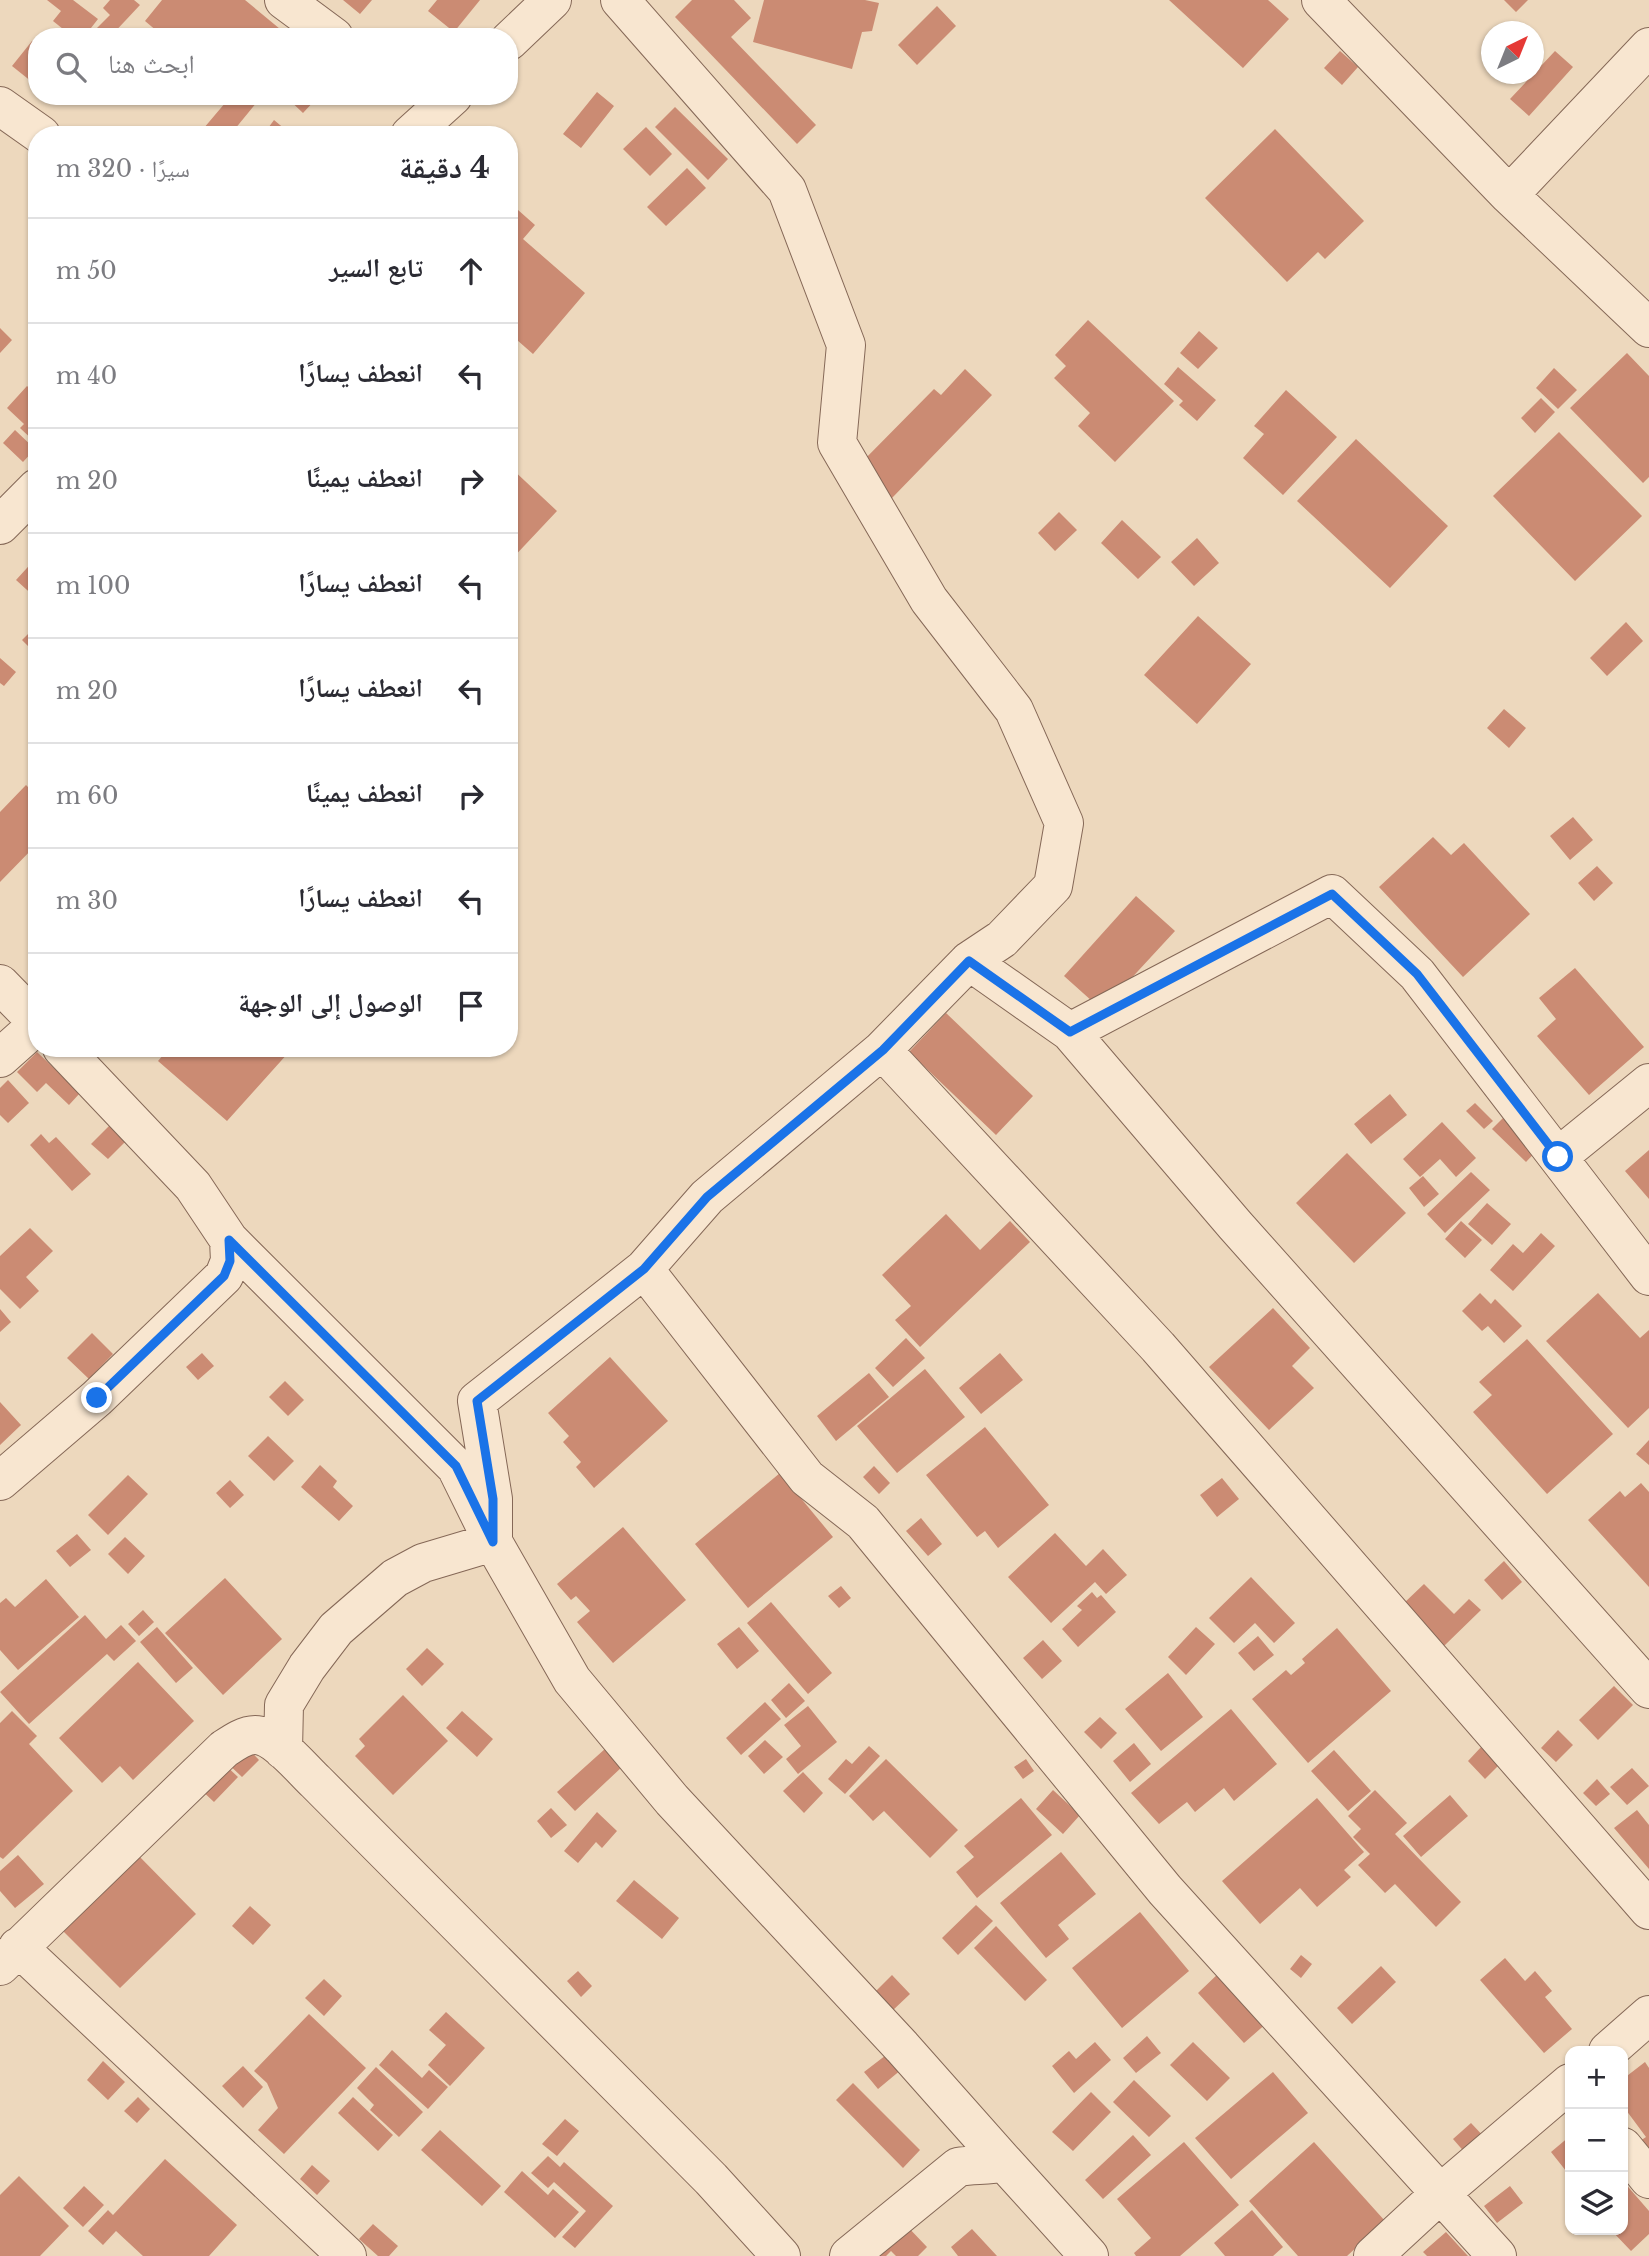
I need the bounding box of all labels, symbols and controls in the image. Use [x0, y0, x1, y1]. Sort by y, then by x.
north arrow [1481, 21, 1544, 84]
search box [28, 28, 518, 105]
icon: search [52, 48, 90, 86]
text: ابحث هنا [108, 48, 195, 80]
text: 4 دقيقة [399, 149, 490, 186]
text: سيرًا · 320 m [56, 155, 190, 183]
text: تابع السير [329, 252, 423, 284]
icon: ahead [452, 252, 490, 290]
text: 50 m [56, 257, 117, 285]
text: انعطف يسارًا [298, 357, 423, 389]
icon: left [452, 357, 490, 395]
text: 40 m [56, 362, 117, 390]
text: انعطف يمينًا [306, 462, 423, 494]
icon: right [452, 462, 490, 500]
text: 20 m [56, 467, 118, 495]
text: انعطف يسارًا [298, 567, 423, 599]
icon: left [452, 567, 490, 605]
text: 100 m [56, 572, 130, 600]
text: انعطف يسارًا [298, 672, 423, 704]
icon: left [452, 672, 490, 710]
text: 20 m [56, 677, 118, 705]
text: انعطف يمينًا [306, 777, 423, 809]
icon: right [452, 777, 490, 815]
text: 60 m [56, 782, 119, 810]
text: انعطف يسارًا [298, 882, 423, 914]
icon: left [452, 882, 490, 920]
text: 30 m [56, 887, 118, 915]
text: الوصول إلى الوجهة [238, 987, 423, 1019]
icon: arrive [452, 987, 490, 1025]
route start [1542, 1141, 1573, 1172]
route end [81, 1382, 112, 1413]
map controls [1565, 2046, 1628, 2235]
button: + [1565, 2046, 1628, 2109]
button: − [1565, 2109, 1628, 2172]
button: layers [1565, 2172, 1628, 2235]

